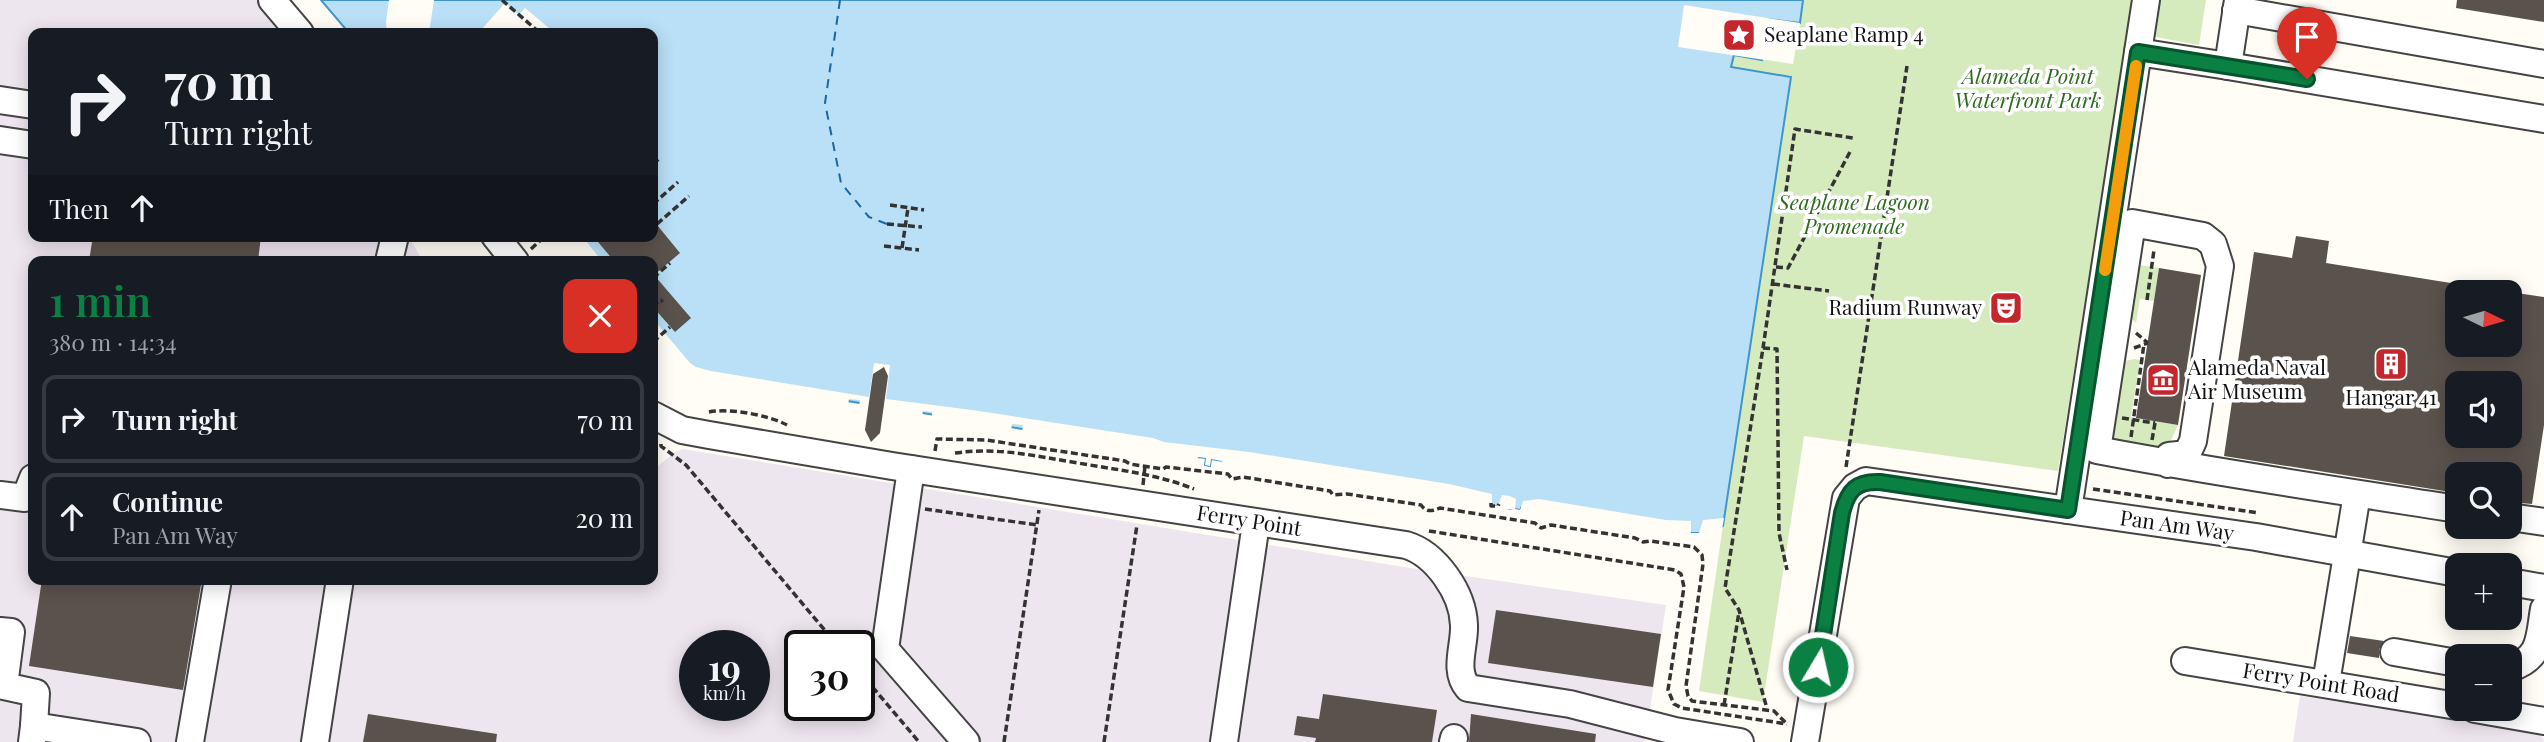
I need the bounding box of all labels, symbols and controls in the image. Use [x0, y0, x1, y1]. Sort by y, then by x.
pin [2277, 7, 2337, 79]
place icon: Seaplane Ramp 4 [1720, 16, 1758, 54]
icon: arrive [2288, 18, 2326, 56]
place label: Seaplane Ramp 4 [1764, 19, 1924, 47]
text: 70 m [164, 47, 274, 112]
icon: right [49, 56, 140, 147]
park label: Alameda Point Waterfront Park [1955, 61, 2102, 113]
text: Turn right [164, 110, 312, 153]
park label: Seaplane Lagoon Promenade [1777, 187, 1930, 239]
icon: ahead [123, 189, 161, 227]
text: Then [49, 191, 109, 226]
text: 1 min [49, 272, 151, 328]
button: close [563, 279, 637, 353]
north arrow [2445, 280, 2522, 357]
map controls [2445, 280, 2522, 721]
theatre icon: Radium Runway [1987, 289, 2025, 327]
place label: Radium Runway [1828, 292, 1982, 320]
text: 380 m · 14:34 [49, 326, 177, 357]
building icon: Hangar 41 [2372, 345, 2410, 383]
place label: Alameda Naval Air Museum [2187, 352, 2326, 404]
museum icon: Alameda Naval Air Museum [2144, 361, 2182, 399]
button: sound [2445, 371, 2522, 448]
place label: Hangar 41 [2345, 382, 2437, 410]
icon: right [53, 400, 91, 438]
text: Turn right [112, 402, 238, 437]
text: 70 m [577, 402, 633, 437]
button: search [2445, 462, 2522, 539]
text: Continue [112, 484, 223, 519]
street label: Ferry Point [1195, 497, 1304, 541]
icon: ahead [53, 498, 91, 536]
text: 20 m [575, 500, 633, 535]
street label: Pan Am Way [2118, 502, 2237, 546]
text: Pan Am Way [112, 519, 238, 550]
button: + [2445, 553, 2522, 630]
speed limit sign: 30 [784, 630, 875, 721]
position arrow [1781, 630, 1855, 704]
text: 19 [708, 643, 741, 690]
button: − [2445, 644, 2522, 721]
street label: Ferry Point Road [2241, 655, 2402, 707]
text: km/h [703, 681, 746, 705]

